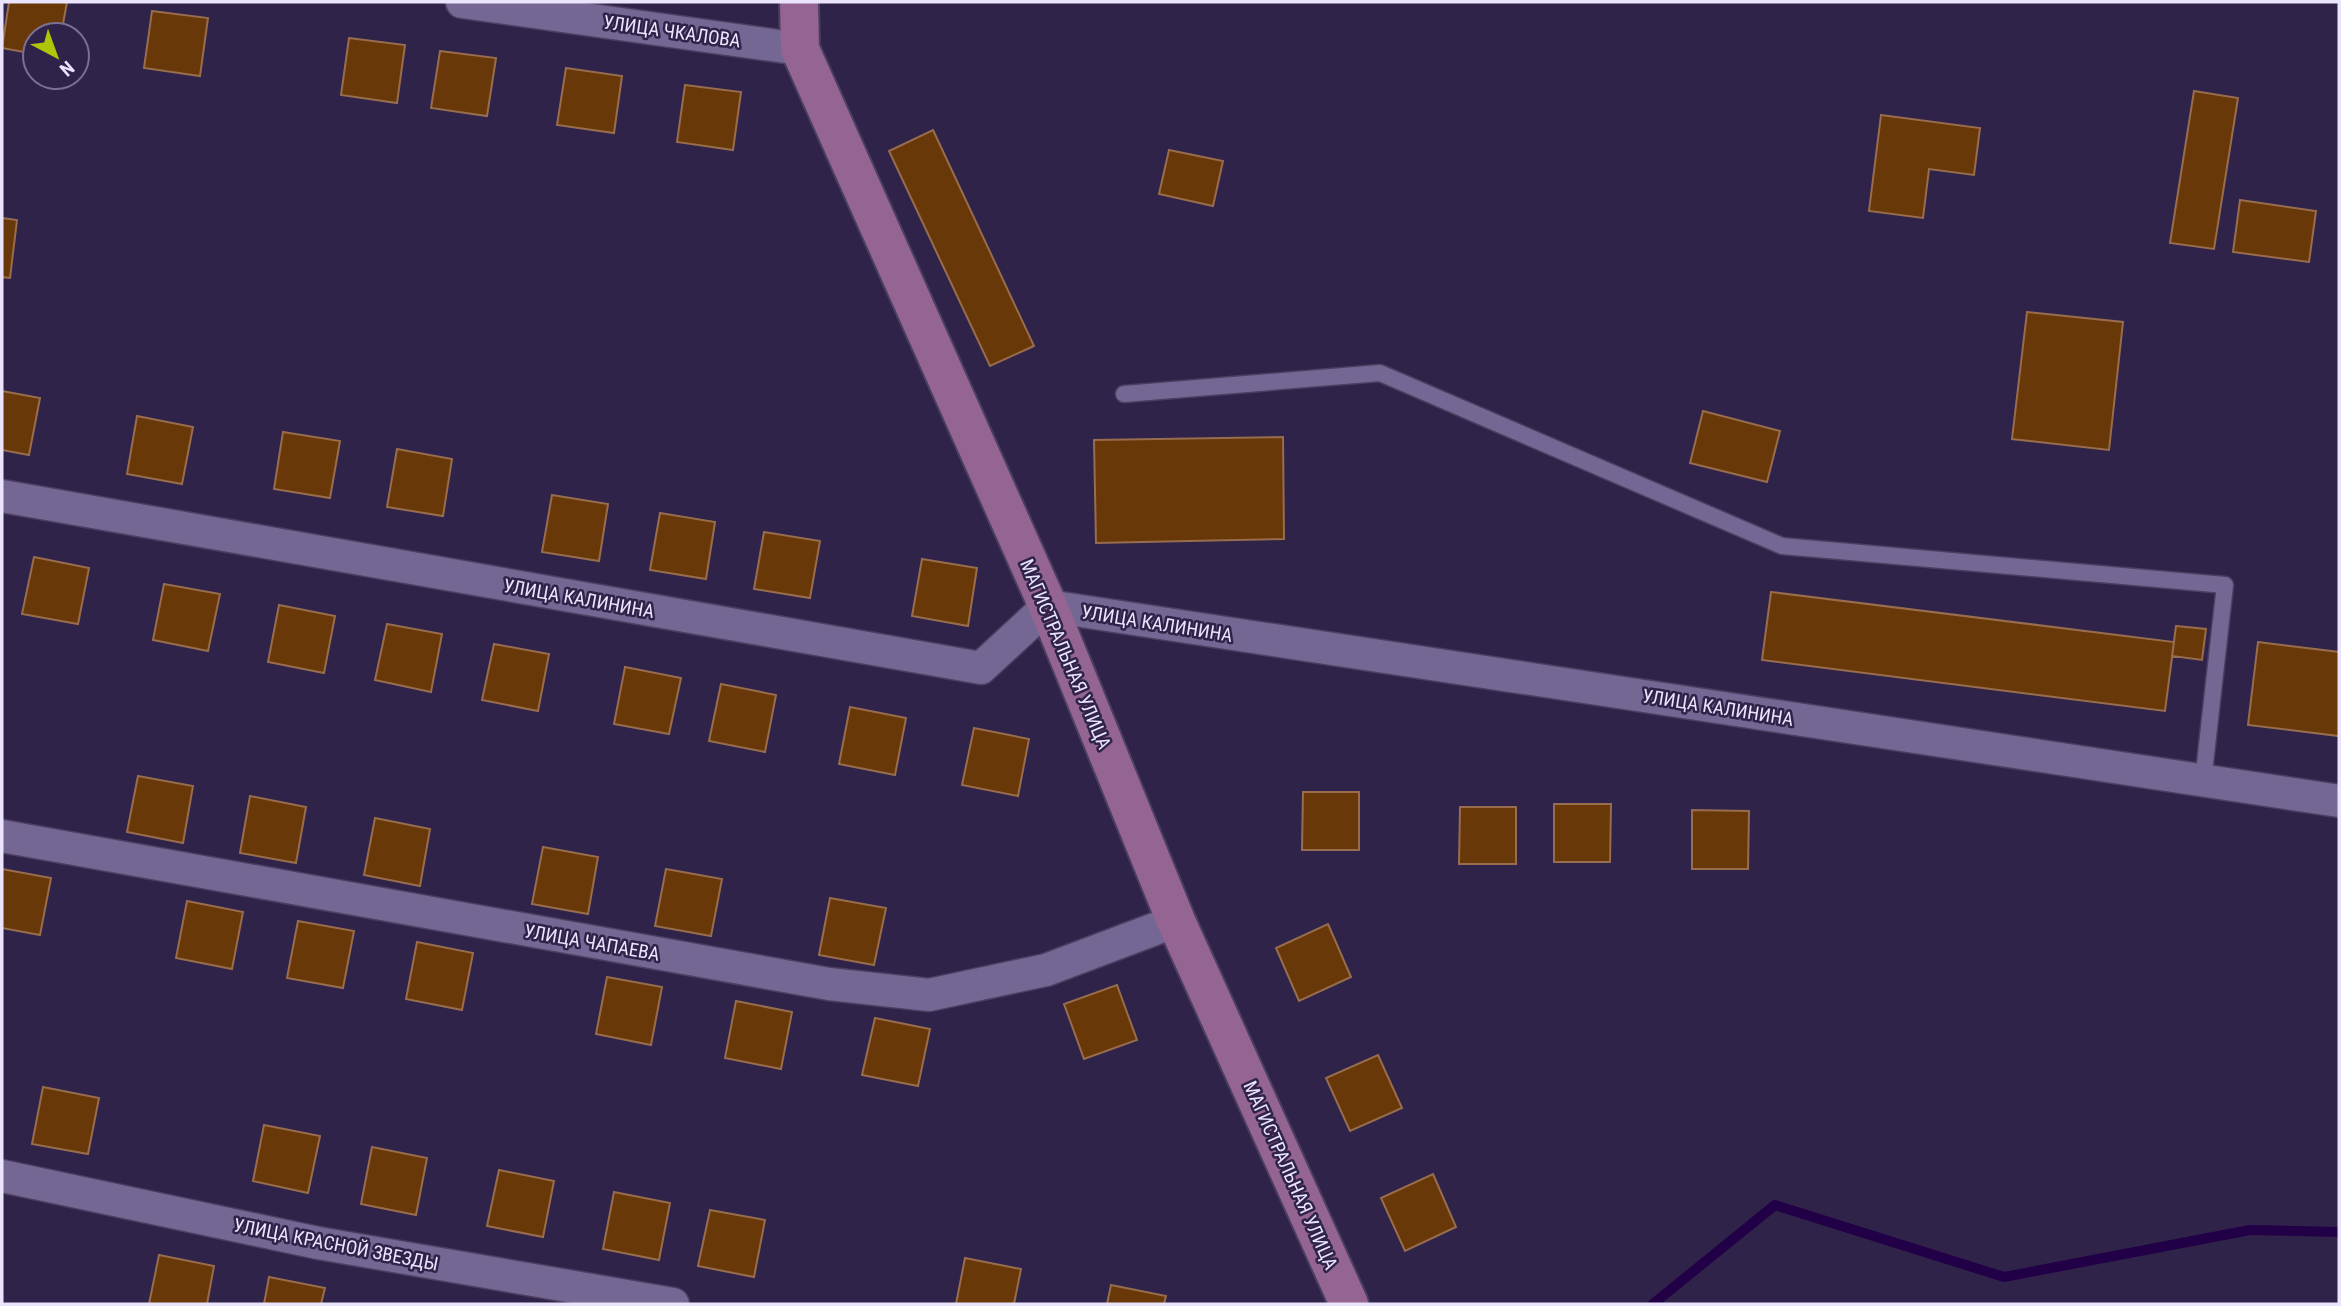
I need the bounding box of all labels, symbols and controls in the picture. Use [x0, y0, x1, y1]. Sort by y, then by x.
street label: УЛИЦА ЧКАЛОВА [602, 10, 742, 53]
north arrow [21, 21, 91, 91]
text: N [55, 56, 79, 81]
street label: МАГИСТРАЛЬНАЯ УЛИЦА [1015, 556, 1116, 753]
street label: УЛИЦА КАЛИНИНА [502, 574, 656, 623]
street label: УЛИЦА КАЛИНИНА [1080, 600, 1234, 647]
street label: УЛИЦА КАЛИНИНА [1641, 684, 1795, 731]
street label: УЛИЦА ЧАПАЕВА [522, 919, 661, 966]
street label: МАГИСТРАЛЬНАЯ УЛИЦА [1239, 1077, 1343, 1273]
street label: УЛИЦА КРАСНОЙ ЗВЕЗДЫ [231, 1213, 440, 1276]

